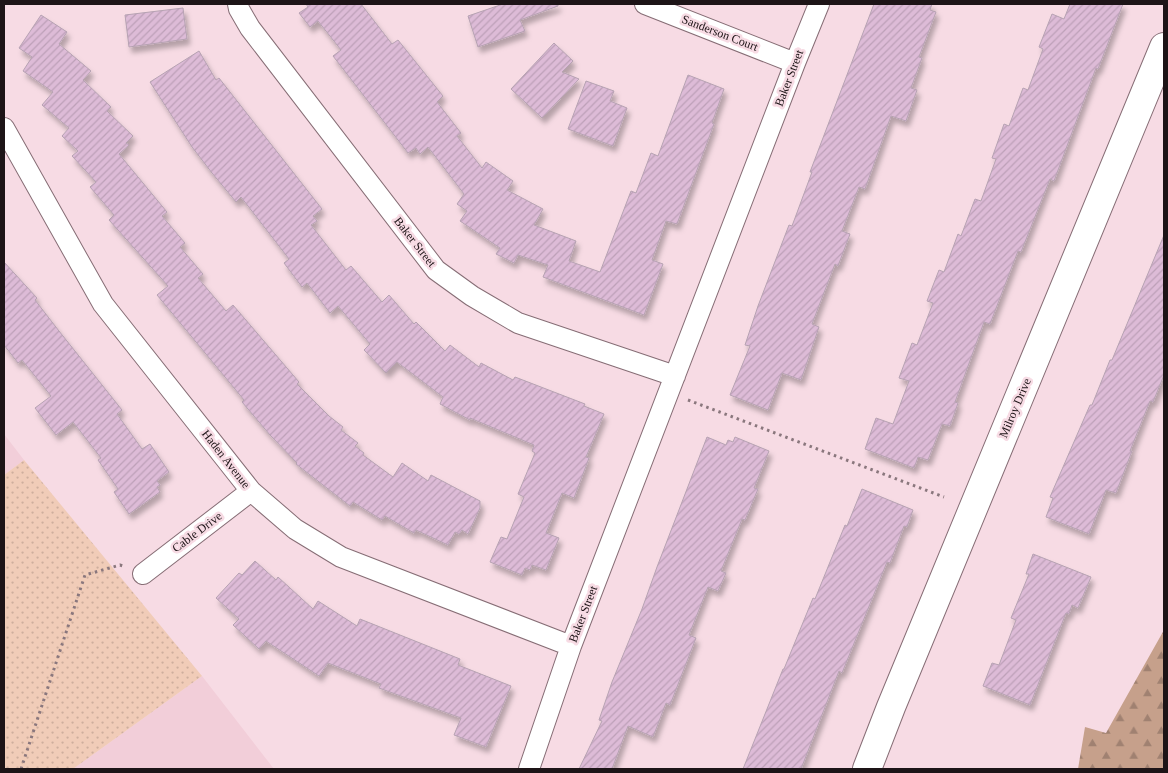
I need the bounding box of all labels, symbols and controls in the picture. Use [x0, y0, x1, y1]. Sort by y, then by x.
street label: Sanderson Court [680, 12, 761, 54]
street label: Baker Street [772, 47, 806, 108]
street label: Baker Street [391, 214, 439, 270]
street label: Milroy Drive [996, 376, 1034, 440]
street label: Haden Avenue [199, 427, 253, 491]
street label: Cable Drive [170, 509, 224, 555]
street label: Baker Street [566, 583, 600, 644]

